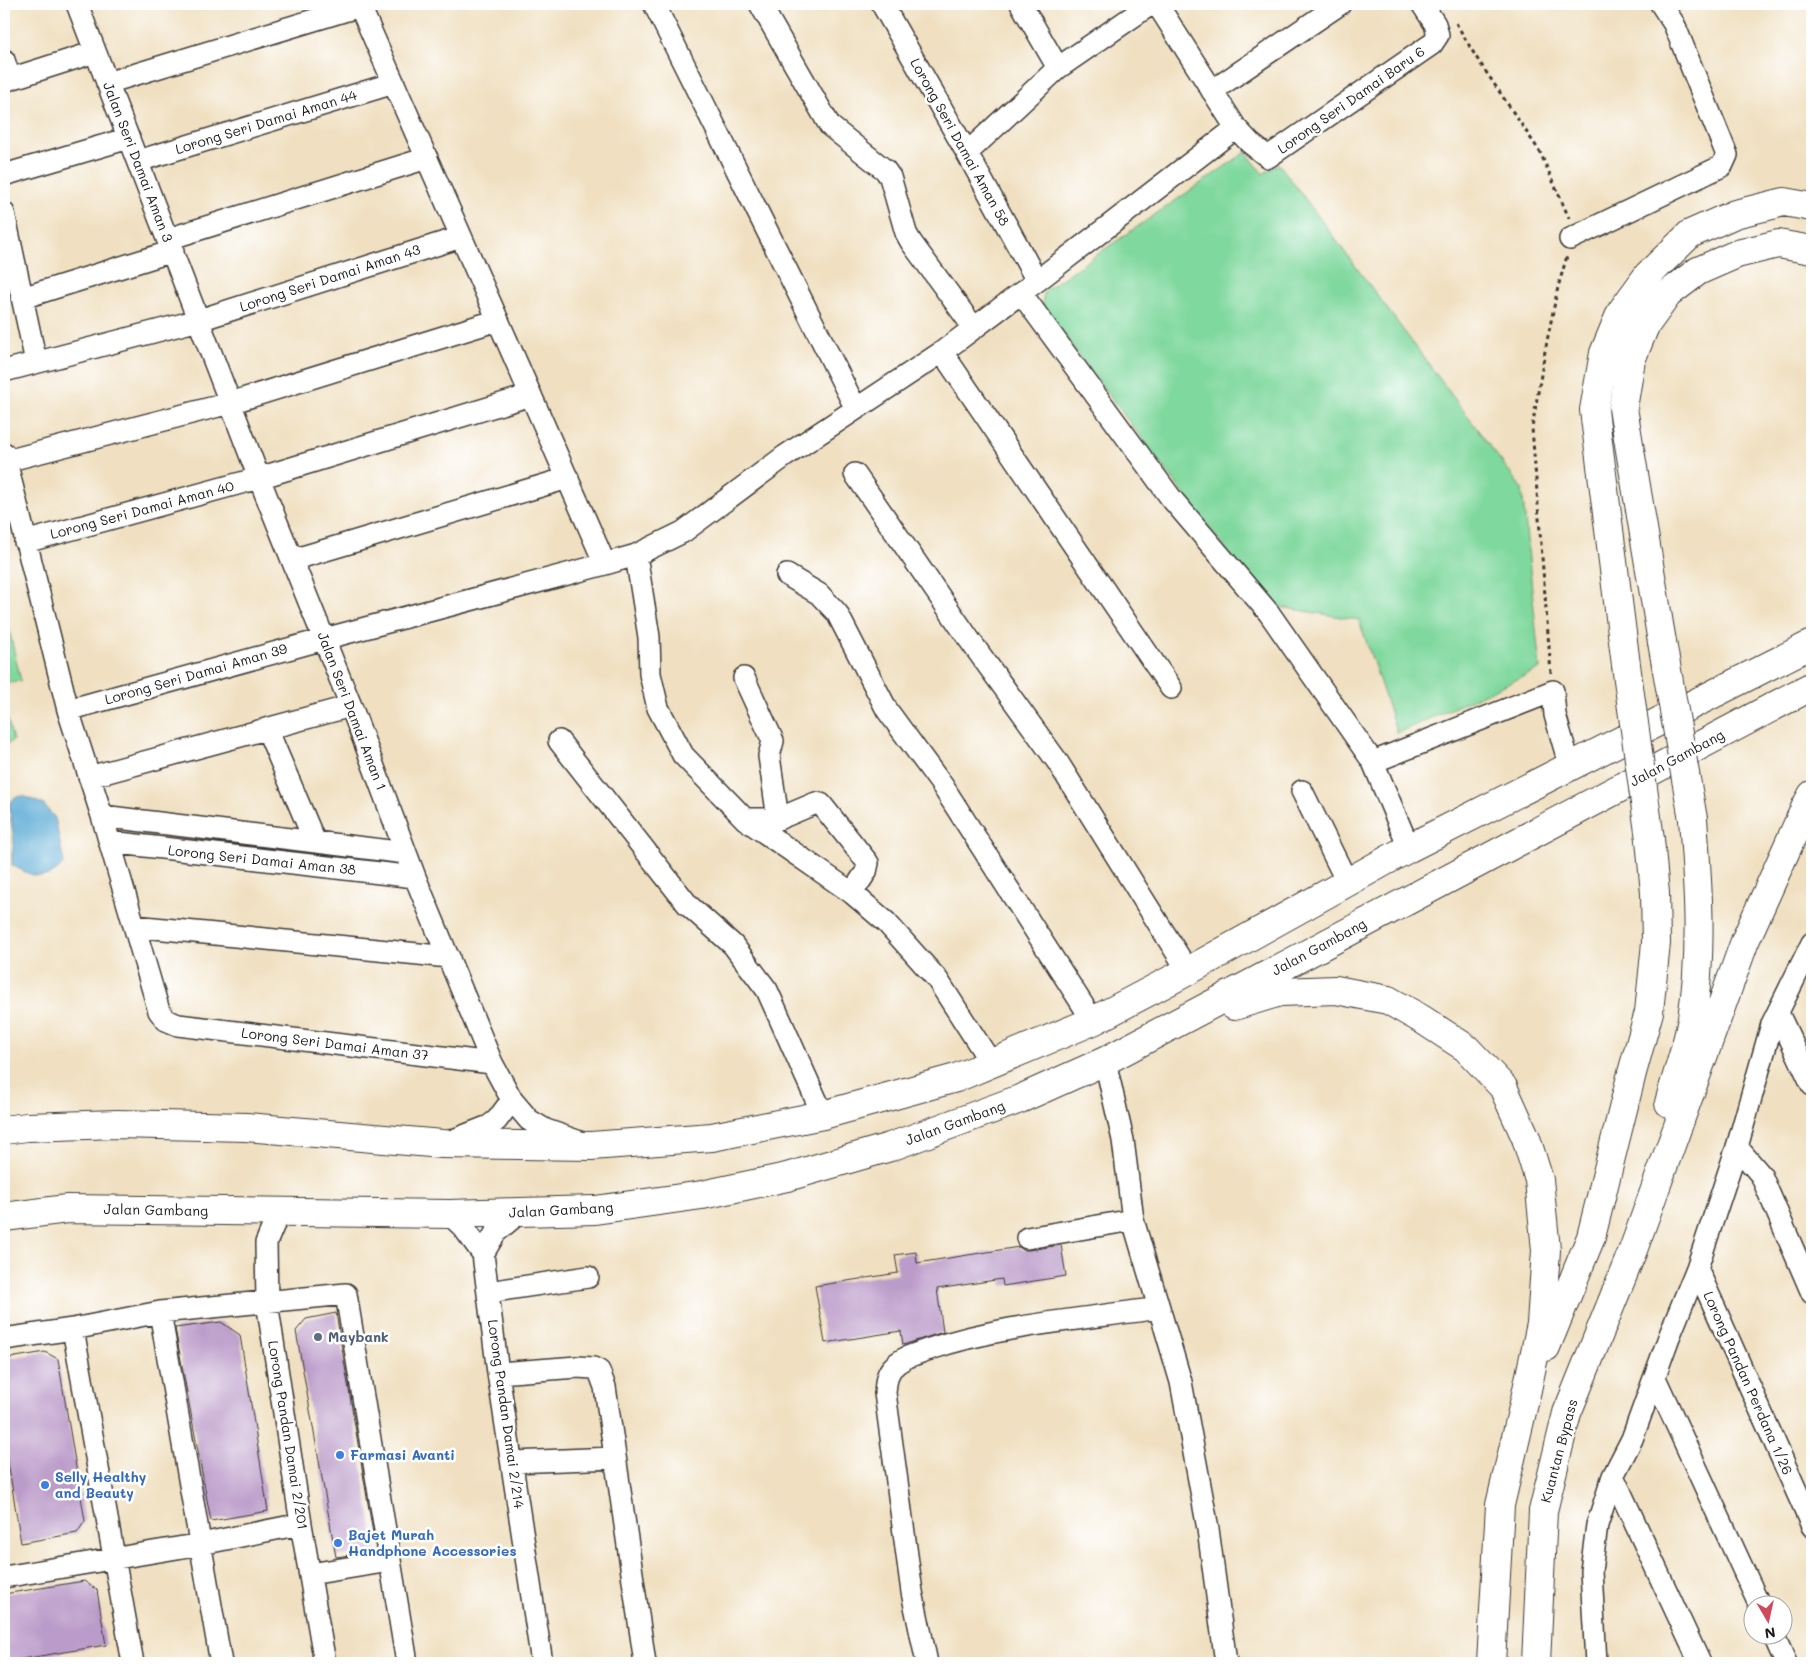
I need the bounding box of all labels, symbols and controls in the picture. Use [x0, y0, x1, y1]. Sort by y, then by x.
street label: Lorong Seri Damai Baru 6 [1273, 41, 1428, 158]
street label: Lorong Seri Damai Aman 58 [906, 54, 1015, 229]
street label: Jalan Seri Damai Aman 3 [99, 79, 178, 245]
street label: Lorong Seri Damai Aman 44 [173, 85, 360, 158]
street label: Lorong Seri Damai Aman 43 [237, 239, 423, 316]
street label: Lorong Seri Damai Aman 40 [48, 476, 236, 543]
street label: Jalan Seri Damai Aman 1 [313, 629, 391, 793]
street label: Lorong Seri Damai Aman 39 [102, 638, 289, 709]
street label: Jalan Gambang [1626, 725, 1727, 791]
street label: Lorong Seri Damai Aman 38 [167, 840, 357, 879]
street label: Jalan Gambang [1268, 914, 1369, 980]
street label: Lorong Seri Damai Aman 37 [240, 1023, 430, 1064]
street label: Jalan Gambang [902, 1096, 1007, 1149]
street label: Jalan Gambang [508, 1197, 614, 1222]
street label: Jalan Gambang [104, 1199, 208, 1220]
street label: Lorong Pandan Perdana 1/26 [1699, 1288, 1798, 1478]
street label: Lorong Pandan Damai 2/214 [484, 1318, 529, 1510]
place label: Maybank [328, 1327, 389, 1346]
marker: Maybank [312, 1331, 324, 1343]
street label: Lorong Pandan Damai 2/201 [264, 1339, 313, 1531]
street label: Kuantan Bypass [1536, 1397, 1582, 1505]
place label: Farmasi Avanti [350, 1445, 455, 1464]
marker: Farmasi Avanti [334, 1449, 346, 1461]
place label: Selly Healthy and Beauty [55, 1467, 147, 1502]
marker: Selly Healthy and Beauty [39, 1479, 51, 1491]
place label: Bajet Murah Handphone Accessories [348, 1525, 517, 1560]
marker: Bajet Murah Handphone Accessories [332, 1537, 344, 1549]
north arrow [1744, 1594, 1794, 1644]
text: N [1763, 1623, 1777, 1644]

